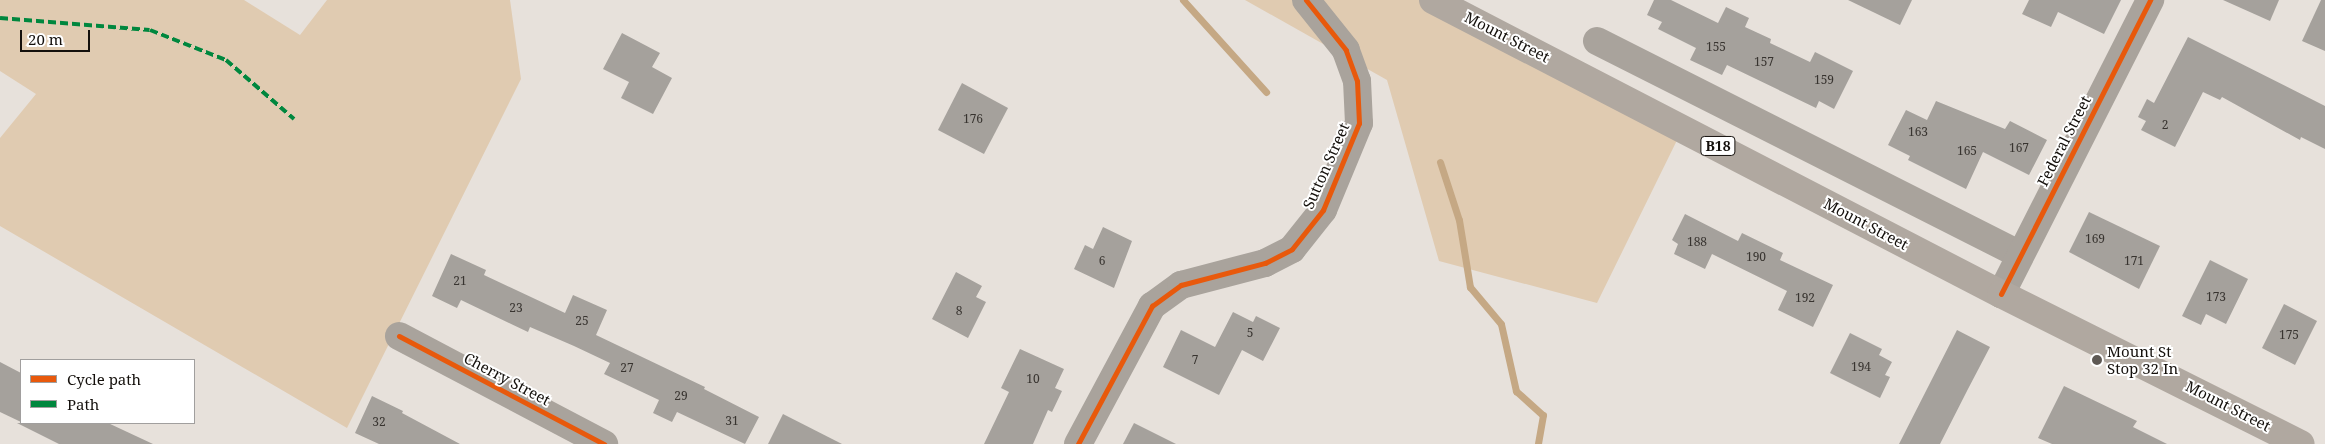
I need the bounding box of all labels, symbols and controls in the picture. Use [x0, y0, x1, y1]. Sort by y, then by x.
street label: Mount Street [1462, 8, 1552, 66]
scale bar [22, 20, 92, 52]
text: 20 m [28, 29, 63, 49]
house number: 155 [1706, 40, 1726, 54]
house number: 157 [1754, 55, 1774, 69]
house number: 159 [1814, 73, 1834, 87]
street label: Federal Street [2033, 93, 2095, 189]
house number: 176 [963, 112, 983, 126]
house number: 2 [2162, 118, 2168, 132]
street label: Sutton Street [1299, 120, 1353, 212]
house number: 163 [1908, 125, 1928, 139]
road number: B18 [1699, 134, 1737, 158]
house number: 167 [2009, 141, 2029, 155]
house number: 165 [1957, 144, 1977, 158]
street label: Mount Street [1821, 194, 1911, 254]
house number: 169 [2085, 232, 2105, 246]
house number: 188 [1687, 235, 1707, 249]
house number: 190 [1746, 250, 1766, 264]
house number: 6 [1099, 254, 1105, 268]
house number: 171 [2124, 254, 2144, 268]
house number: 21 [453, 274, 467, 288]
house number: 173 [2206, 290, 2226, 304]
house number: 192 [1795, 291, 1815, 305]
house number: 23 [509, 301, 523, 315]
house number: 8 [956, 304, 962, 318]
house number: 25 [575, 314, 589, 328]
house number: 5 [1247, 326, 1253, 340]
house number: 175 [2279, 328, 2299, 342]
place label: Mount St Stop 32 In [2107, 342, 2178, 377]
street label: Cherry Street [461, 349, 553, 409]
house number: 7 [1192, 353, 1198, 367]
marker: Mount St Stop 32 In [2091, 354, 2103, 366]
legend [20, 359, 195, 424]
house number: 194 [1851, 360, 1871, 374]
house number: 27 [620, 361, 634, 375]
text: Cycle path [67, 369, 141, 389]
house number: 10 [1026, 372, 1040, 386]
street label: Mount Street [2183, 377, 2273, 435]
house number: 29 [674, 389, 688, 403]
text: Path [67, 394, 99, 414]
house number: 31 [725, 414, 739, 428]
house number: 32 [372, 415, 386, 429]

